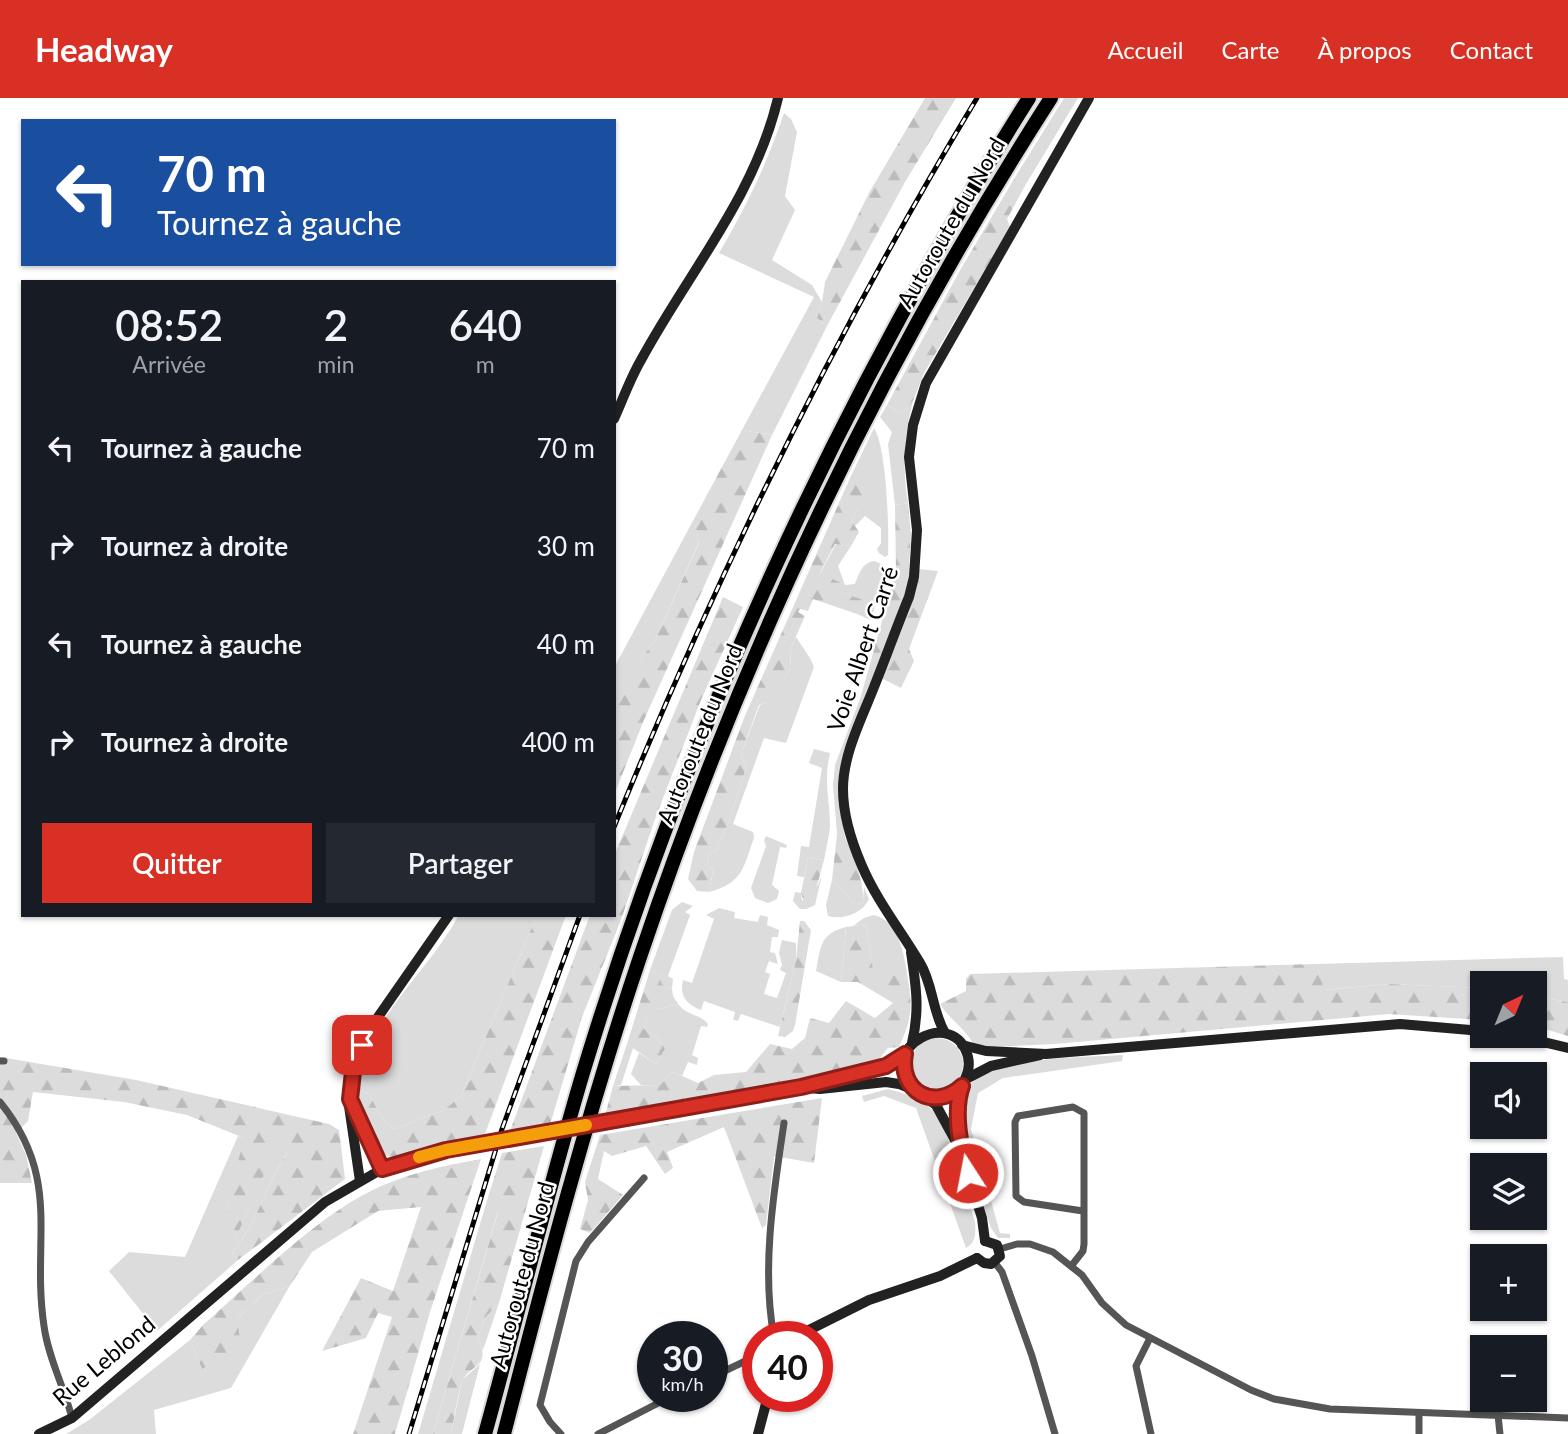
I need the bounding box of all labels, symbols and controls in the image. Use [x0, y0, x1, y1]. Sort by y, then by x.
text: Headway [35, 29, 173, 69]
text: Accueil [1107, 35, 1183, 64]
text: Carte [1221, 35, 1279, 64]
text: À propos [1317, 35, 1412, 64]
text: Contact [1450, 35, 1533, 64]
street label: Autoroute du Nord [890, 132, 1010, 313]
text: 70 m [157, 144, 267, 202]
icon: left [42, 147, 133, 238]
text: Tournez à gauche [157, 203, 402, 242]
text: 08:52 [115, 300, 223, 350]
text: 2 [324, 300, 348, 350]
text: 640 [449, 300, 522, 350]
text: Arrivée [132, 350, 206, 378]
text: min [317, 350, 355, 378]
text: m [476, 350, 495, 378]
icon: left [42, 429, 80, 467]
text: Tournez à gauche [101, 432, 302, 464]
text: 70 m [537, 432, 595, 464]
icon: right [42, 527, 80, 565]
text: Tournez à droite [101, 530, 288, 562]
text: 30 m [537, 530, 595, 562]
street label: Voie Albert Carré [821, 562, 904, 735]
icon: left [42, 625, 80, 663]
text: Tournez à gauche [101, 628, 302, 660]
text: 40 m [537, 628, 595, 660]
street label: Autoroute du Nord [650, 639, 748, 828]
icon: right [42, 723, 80, 761]
text: Tournez à droite [101, 726, 288, 758]
text: 400 m [522, 726, 595, 758]
button: Quitter [42, 823, 312, 903]
button: Partager [326, 823, 595, 903]
north arrow [1470, 971, 1547, 1048]
map controls [1470, 971, 1547, 1412]
pin [332, 1015, 392, 1075]
icon: arrive [343, 1026, 381, 1064]
button: sound [1470, 1062, 1547, 1139]
position arrow [931, 1136, 1005, 1210]
button: layers [1470, 1153, 1547, 1230]
street label: Autoroute du Nord [483, 1178, 559, 1371]
button: + [1470, 1244, 1547, 1321]
street label: Rue Leblond [46, 1309, 160, 1411]
speed limit sign: 40 [742, 1321, 833, 1412]
button: − [1470, 1335, 1547, 1412]
text: 30 [662, 1336, 703, 1378]
text: km/h [661, 1373, 704, 1395]

